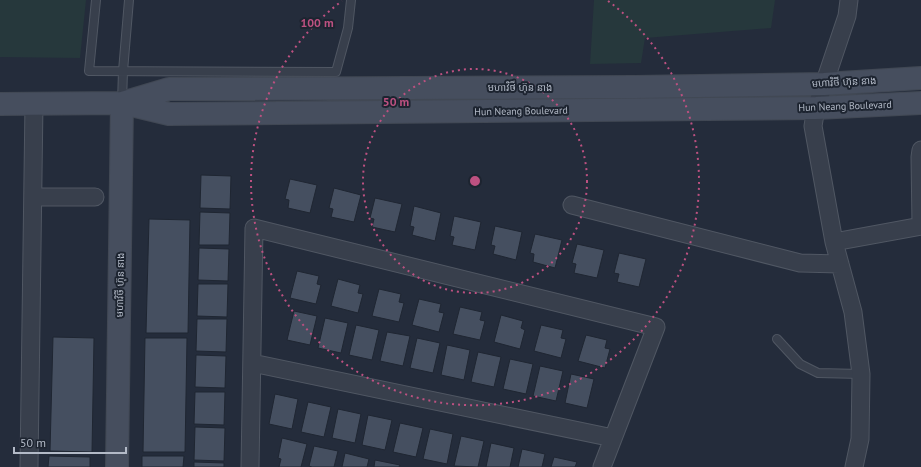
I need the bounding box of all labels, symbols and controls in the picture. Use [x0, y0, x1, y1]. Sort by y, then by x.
text: 100 m [300, 15, 334, 30]
street label: មហាវិថី ហ៊ុន នាង [811, 74, 877, 90]
street label: មហាវិថី ហ៊ុន នាង [488, 80, 552, 94]
text: 50 m [383, 94, 409, 109]
street label: Hun Neang Boulevard [798, 98, 892, 114]
street label: Hun Neang Boulevard [474, 104, 568, 118]
centre of rings [468, 174, 482, 188]
street label: មហាវិថី ហ៊ុន នាង [113, 253, 127, 317]
scale bar [14, 429, 126, 455]
text: 50 m [20, 435, 46, 450]

